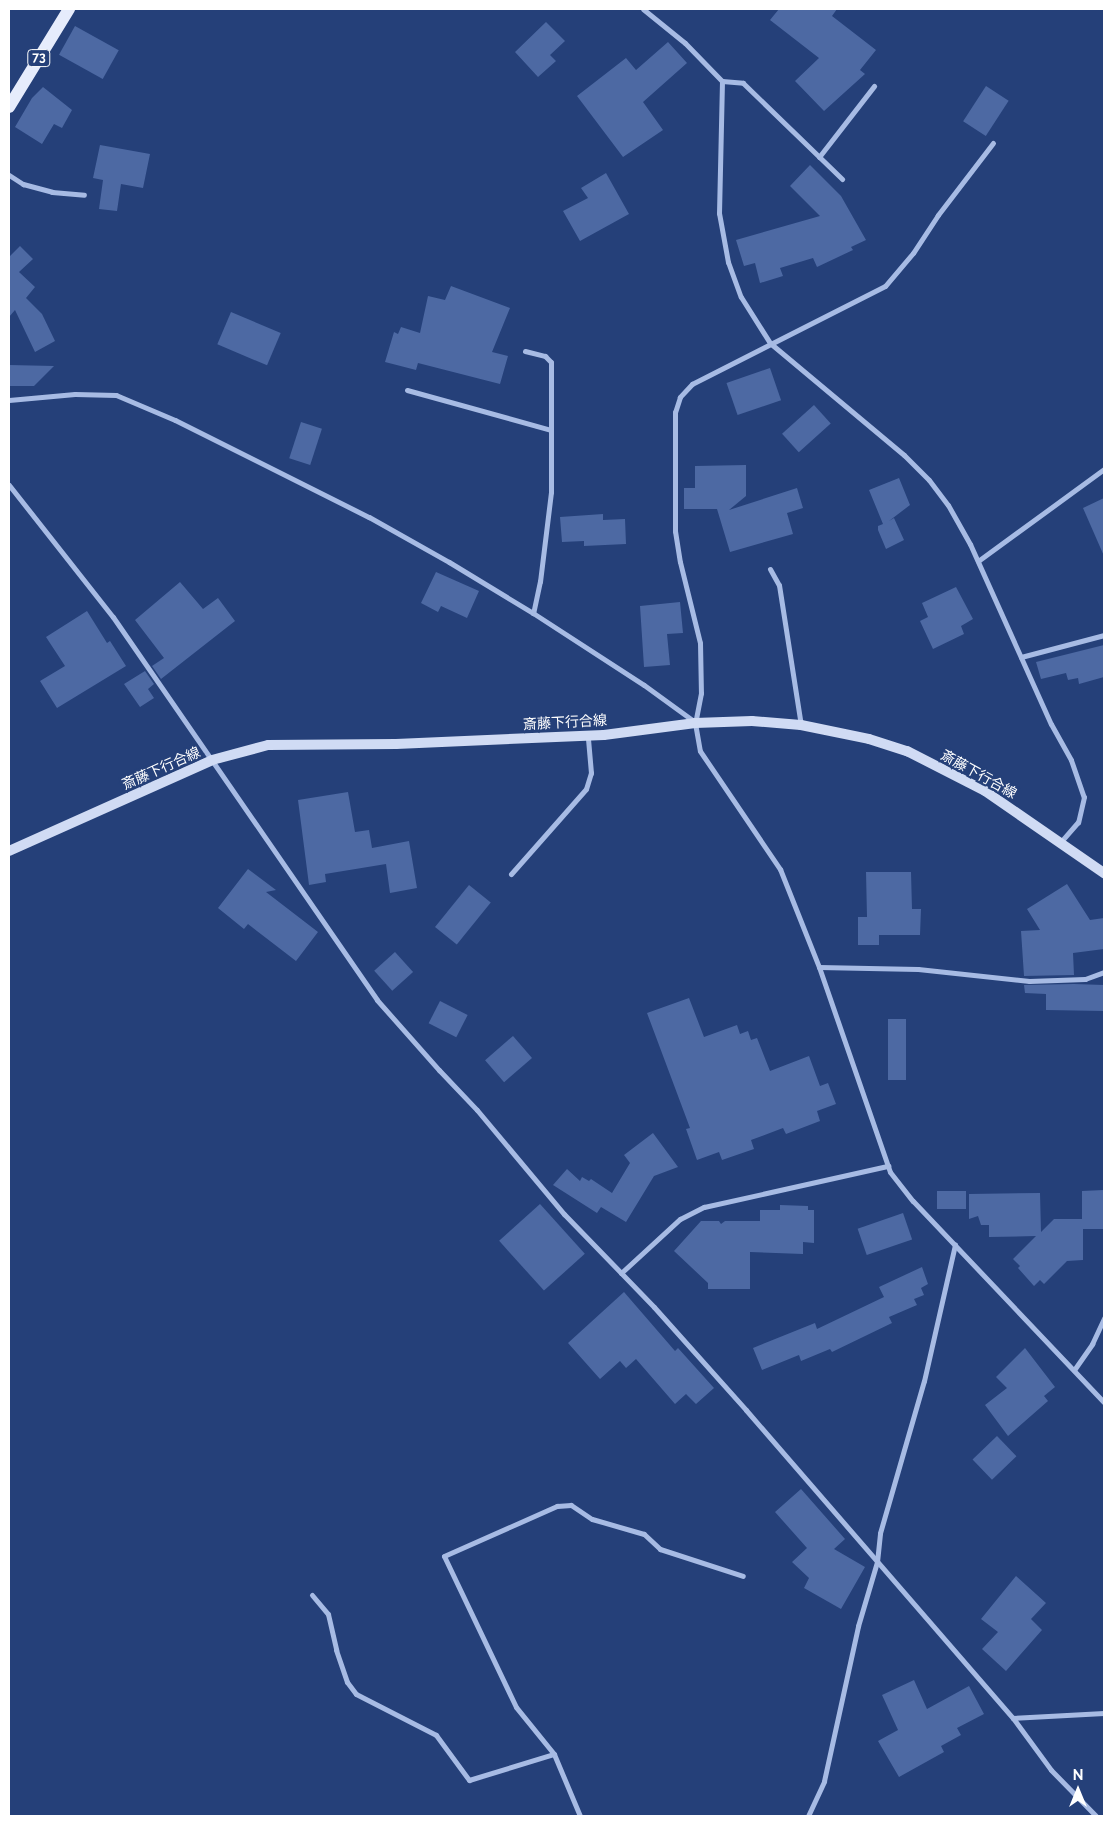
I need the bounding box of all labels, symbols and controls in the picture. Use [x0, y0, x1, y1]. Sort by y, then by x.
road number: 73 [26, 48, 52, 68]
street label: 斎藤下行合線 [523, 711, 607, 733]
street label: 斎藤下行合線 [119, 743, 203, 793]
street label: 斎藤下行合線 [938, 746, 1020, 802]
north arrow [1053, 1765, 1103, 1815]
text: N [1073, 1767, 1083, 1783]

